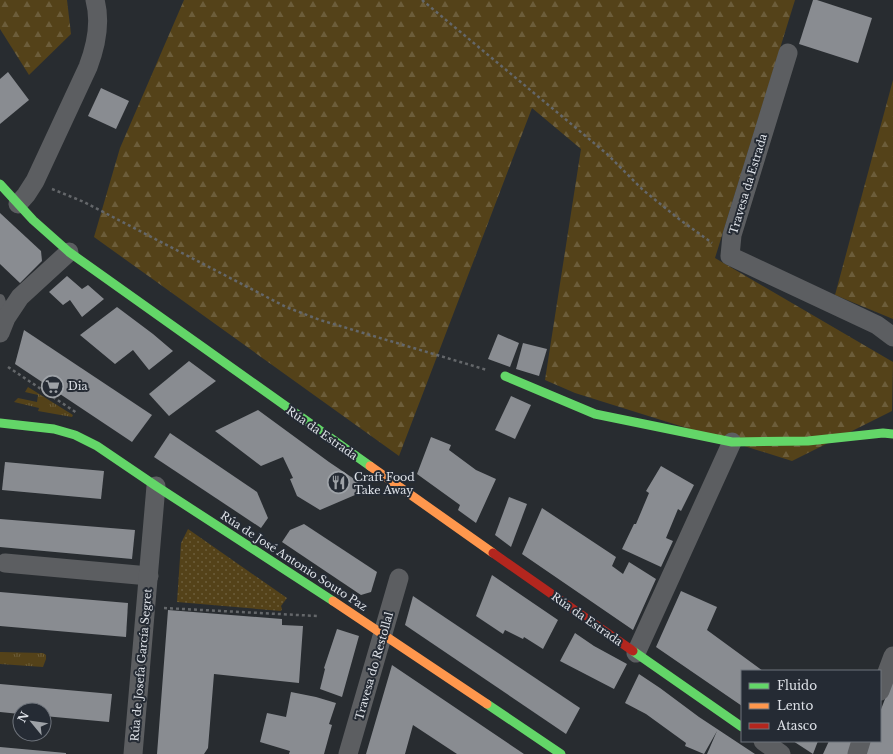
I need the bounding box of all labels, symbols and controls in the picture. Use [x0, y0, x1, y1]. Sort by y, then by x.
street label: Travesa da Estrada [726, 131, 770, 236]
supermarket icon: Dia [39, 373, 65, 399]
place label: Dia [68, 379, 88, 393]
street label: Rúa da Estrada [284, 403, 361, 463]
restaurant icon: Craft Food Take Away [326, 470, 352, 496]
place label: Craft Food Take Away [354, 470, 415, 497]
street label: Rúa de José Antonio Souto Paz [218, 508, 370, 614]
street label: Rúa de Josefa García Segret [127, 587, 155, 742]
street label: Rúa da Estrada [549, 589, 626, 649]
street label: Travesa do Restollal [352, 610, 396, 722]
legend [741, 670, 881, 742]
text: Fluido [777, 678, 817, 693]
text: Lento [777, 698, 813, 713]
north arrow [12, 702, 52, 742]
text: N [15, 709, 32, 725]
text: Atasco [776, 718, 817, 733]

